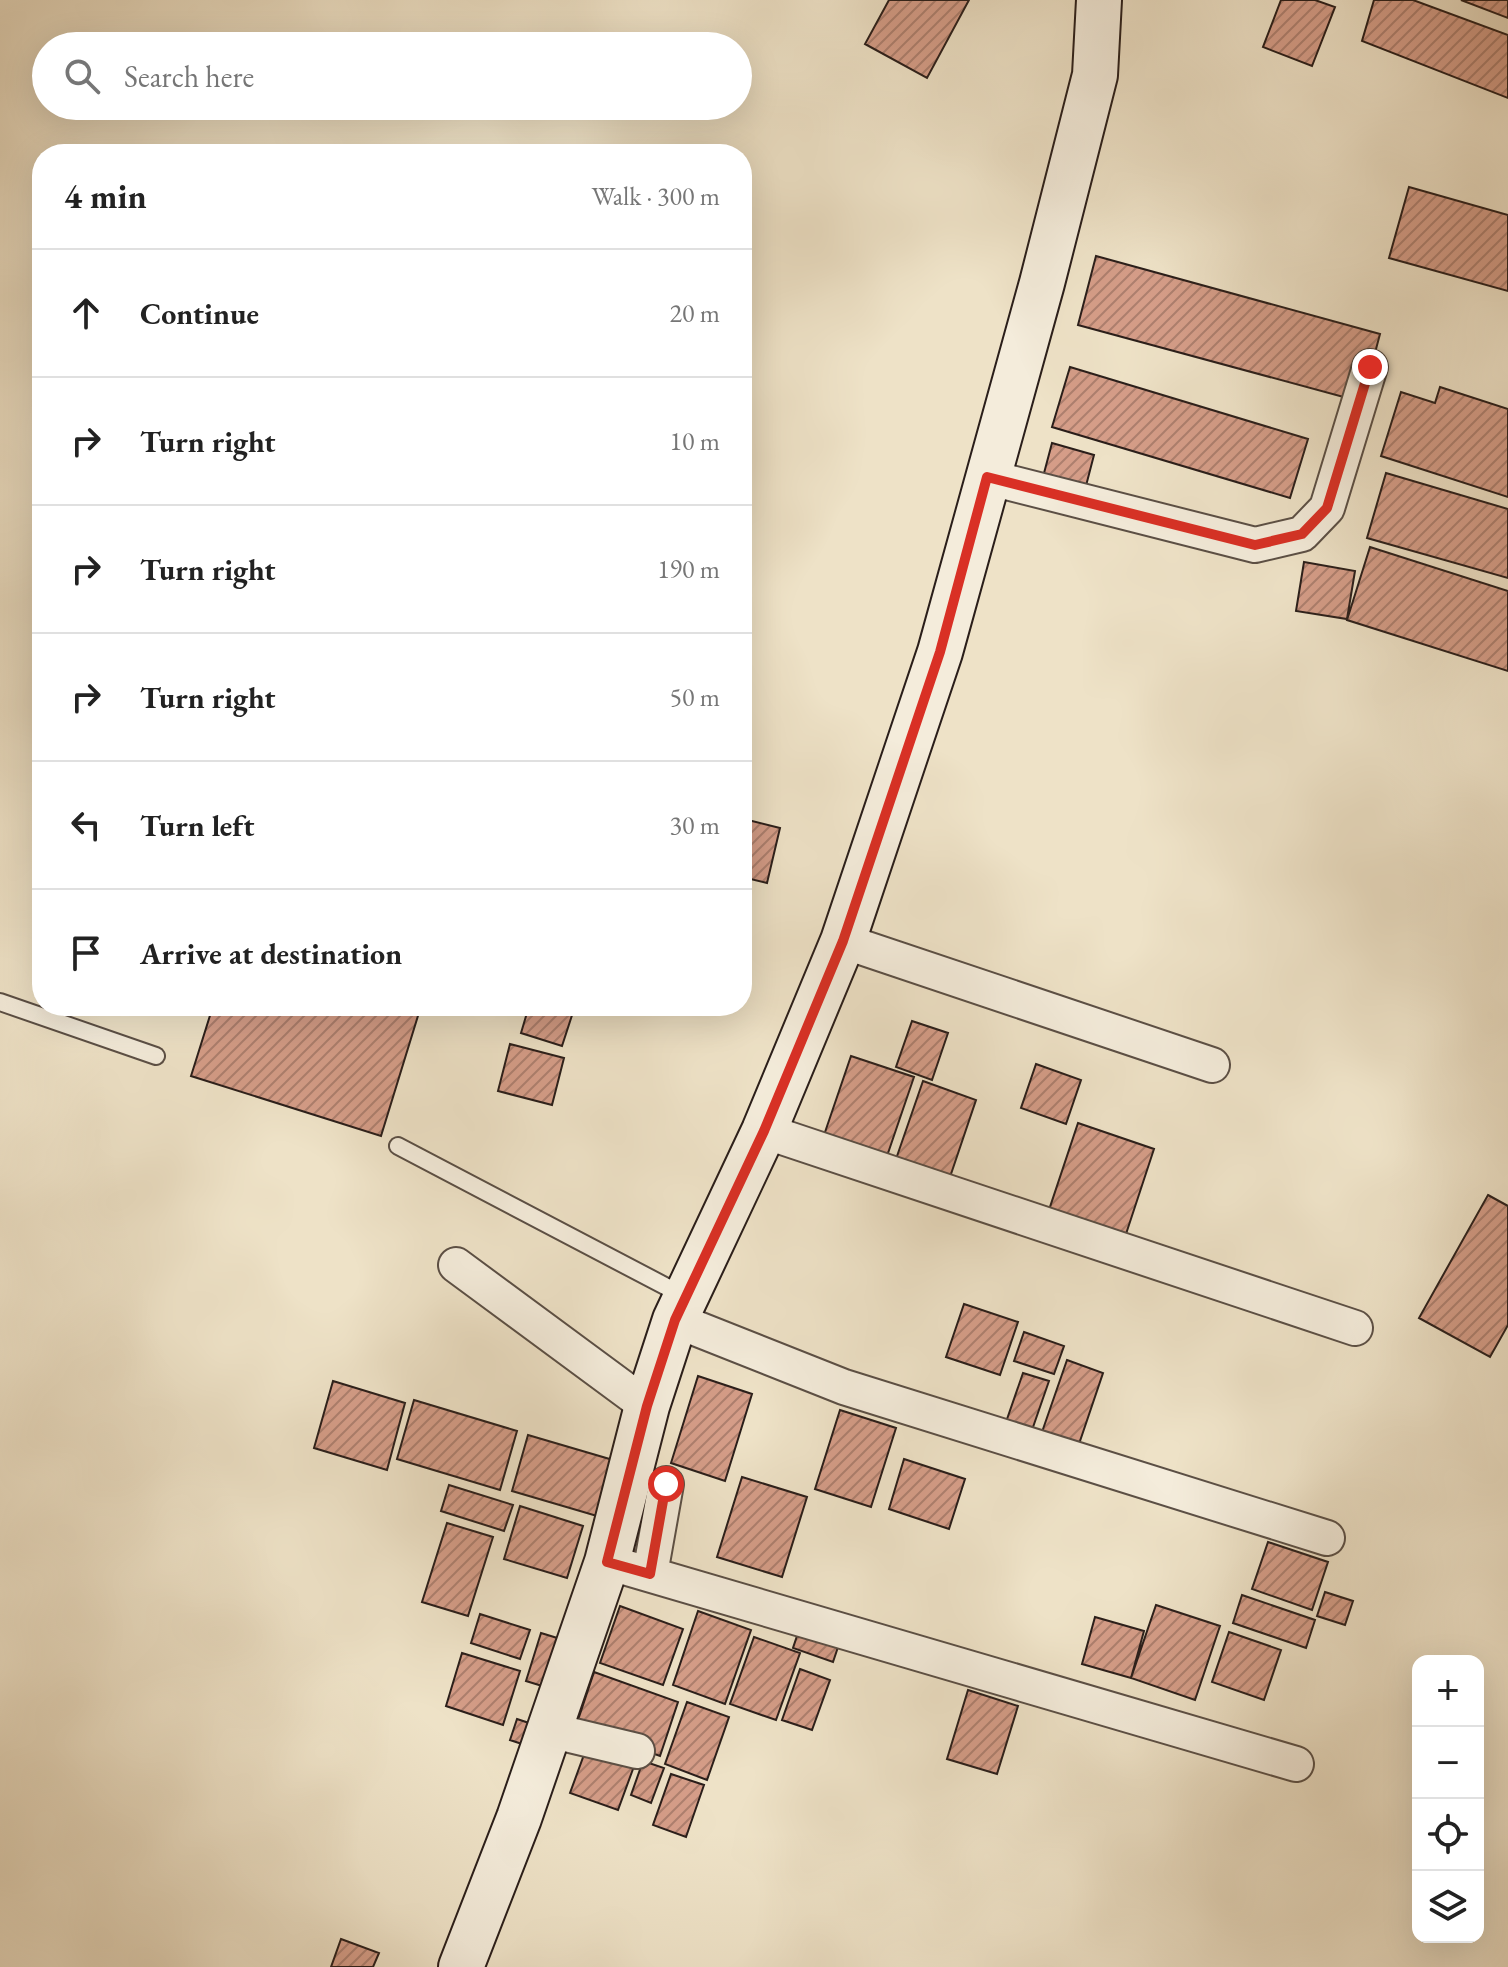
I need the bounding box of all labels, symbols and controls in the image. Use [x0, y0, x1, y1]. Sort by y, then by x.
search box [32, 32, 752, 120]
icon: search [60, 54, 104, 98]
text: Search here [124, 57, 254, 96]
text: 4 min [64, 174, 147, 218]
text: Walk · 300 m [592, 179, 720, 213]
icon: ahead [64, 291, 108, 335]
text: Continue [140, 294, 259, 333]
text: 20 m [670, 296, 720, 330]
route end [1352, 349, 1388, 385]
icon: right [64, 419, 108, 463]
text: Turn right [140, 422, 276, 461]
text: 10 m [670, 424, 720, 458]
icon: right [64, 547, 108, 591]
text: Turn right [140, 550, 276, 589]
text: 190 m [657, 552, 720, 586]
icon: right [64, 675, 108, 719]
text: Turn right [140, 678, 276, 717]
text: 50 m [670, 680, 720, 714]
icon: left [64, 803, 108, 847]
text: Turn left [140, 806, 254, 845]
text: 30 m [670, 808, 720, 842]
icon: arrive [64, 931, 108, 975]
text: Arrive at destination [140, 934, 402, 973]
route start [648, 1466, 684, 1502]
map controls [1412, 1655, 1484, 1943]
button: + [1412, 1655, 1484, 1727]
button: − [1412, 1727, 1484, 1799]
button: locate [1412, 1799, 1484, 1871]
button: layers [1412, 1871, 1484, 1943]

